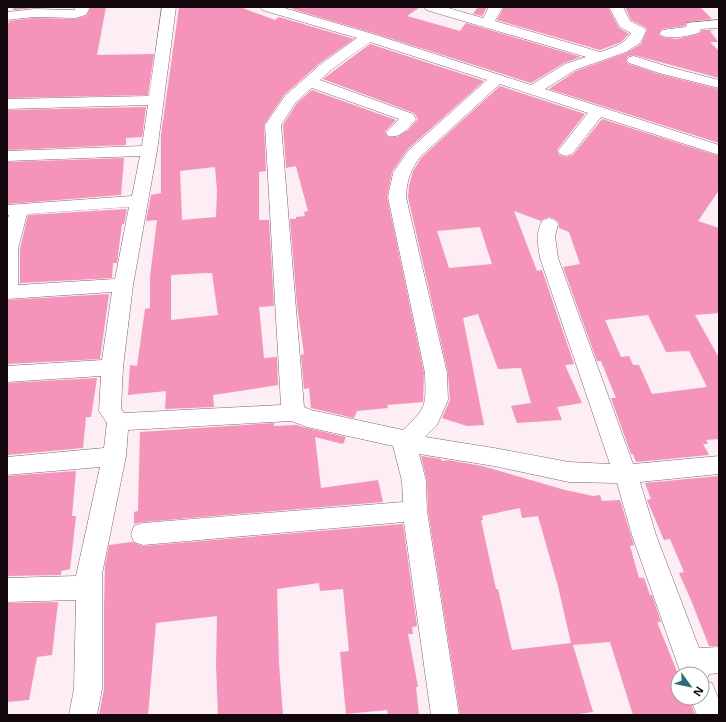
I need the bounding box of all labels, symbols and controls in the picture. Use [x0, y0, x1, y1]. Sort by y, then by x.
north arrow [670, 666, 710, 706]
text: N [690, 684, 708, 700]

